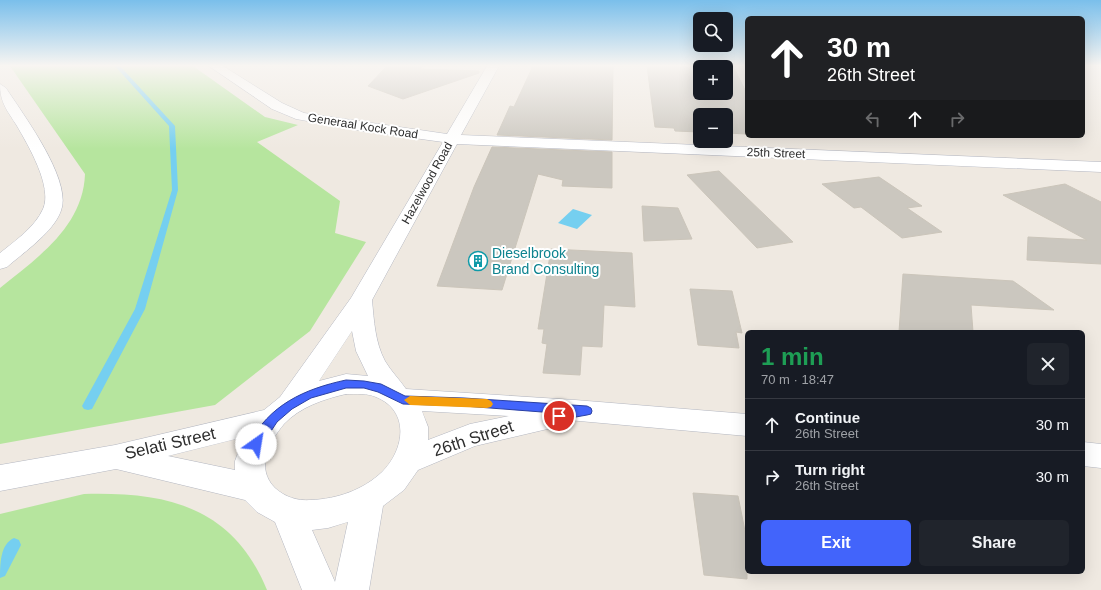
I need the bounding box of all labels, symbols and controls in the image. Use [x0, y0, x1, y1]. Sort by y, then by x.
map controls [693, 12, 733, 148]
button: search [693, 12, 733, 52]
icon: ahead [761, 32, 813, 84]
text: 30 m [827, 32, 891, 63]
button: + [693, 60, 733, 100]
text: 26th Street [827, 65, 915, 85]
button: − [693, 108, 733, 148]
icon: left [862, 108, 884, 130]
icon: ahead [904, 108, 926, 130]
icon: right [946, 108, 968, 130]
street label: Generaal Kock Road [307, 110, 419, 142]
street label: Hazelwood Road [399, 140, 455, 226]
street label: 25th Street [746, 145, 806, 161]
place label: Dieselbrook Brand Consulting [492, 245, 599, 277]
building icon: Dieselbrook Brand Consulting [467, 250, 489, 272]
text: 1 min [761, 343, 824, 370]
button: close [1027, 343, 1069, 385]
text: 70 m · 18:47 [761, 372, 834, 387]
pin [542, 399, 576, 433]
icon: arrive [548, 405, 570, 427]
text: Continue [795, 409, 860, 426]
icon: ahead [761, 414, 783, 436]
text: 30 m [1036, 416, 1069, 433]
street label: 26th Street [431, 417, 516, 460]
position arrow [235, 423, 277, 465]
street label: Selati Street [123, 424, 218, 463]
text: 26th Street [795, 426, 859, 441]
text: Turn right [795, 461, 865, 478]
icon: right [761, 466, 783, 488]
text: 30 m [1036, 468, 1069, 485]
text: 26th Street [795, 478, 859, 493]
button: Exit [761, 520, 911, 566]
button: Share [919, 520, 1069, 566]

